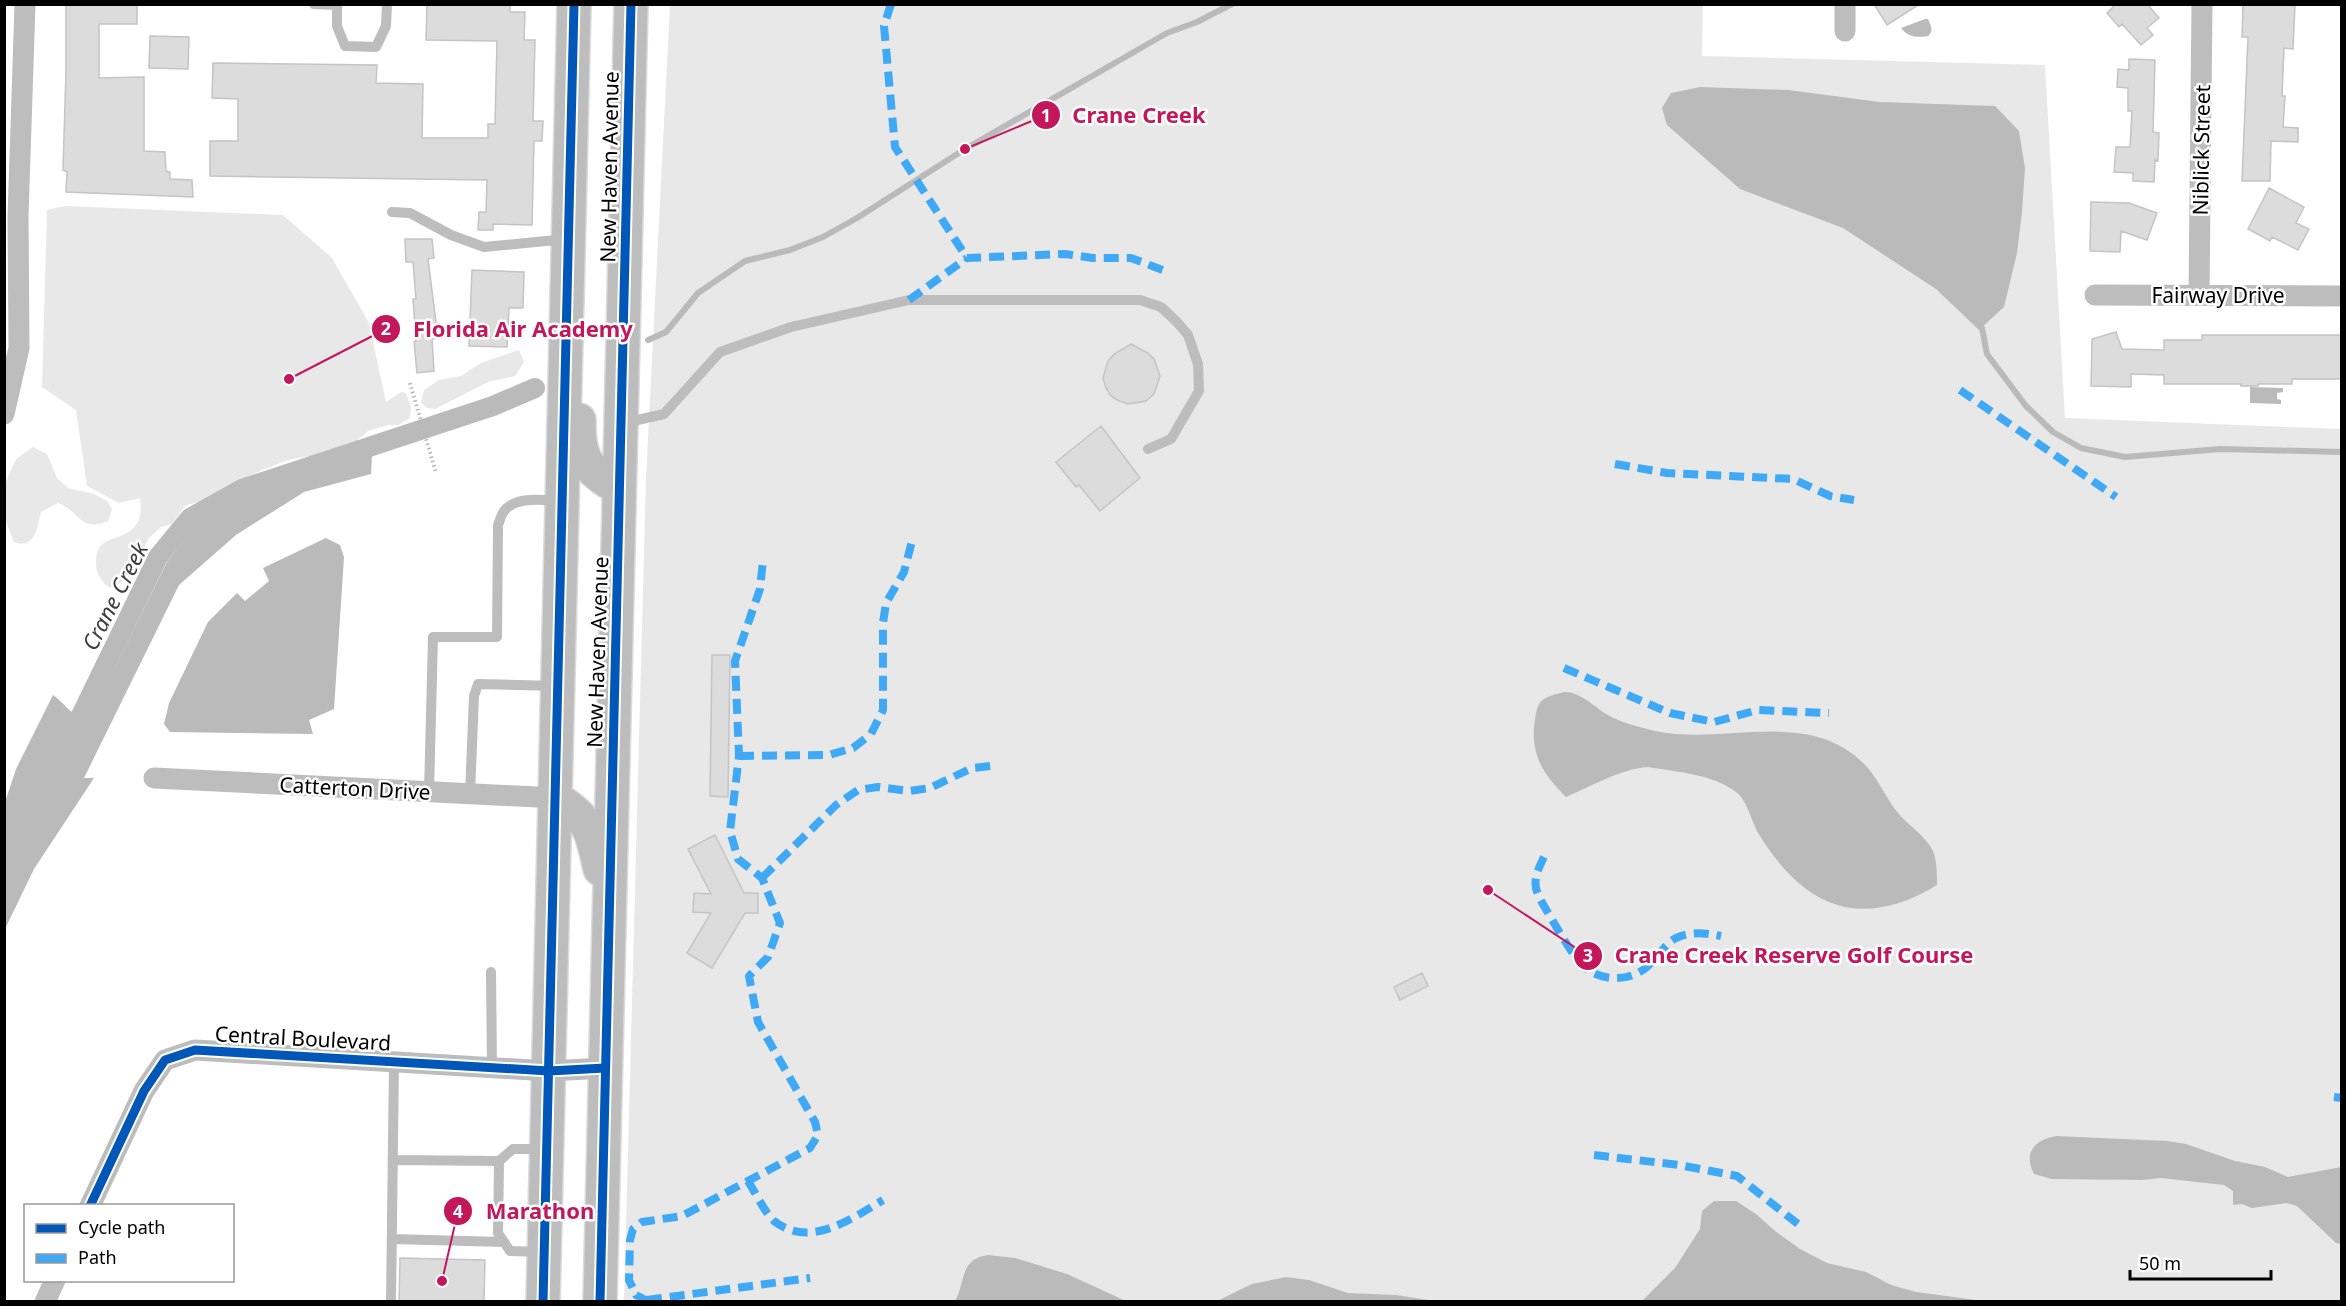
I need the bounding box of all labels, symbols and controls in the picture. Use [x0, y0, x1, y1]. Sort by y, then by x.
street label: New Haven Avenue [593, 71, 625, 263]
street label: Niblick Street [2186, 84, 2216, 215]
callout: Crane Creek [1031, 95, 1218, 135]
text: Crane Creek [1072, 99, 1206, 129]
text: 1 [1041, 103, 1051, 127]
street label: Fairway Drive [2151, 281, 2285, 309]
callout: Florida Air Academy [371, 309, 645, 349]
text: Florida Air Academy [413, 313, 633, 343]
text: 2 [381, 316, 391, 340]
water label: Crane Creek [74, 536, 154, 655]
street label: New Haven Avenue [580, 556, 614, 748]
street label: Catterton Drive [279, 770, 431, 806]
callout: Crane Creek Reserve Golf Course [1573, 936, 1985, 976]
text: Crane Creek Reserve Golf Course [1615, 939, 1973, 969]
text: 3 [1583, 943, 1593, 967]
street label: Central Boulevard [214, 1019, 392, 1057]
callout: Marathon [443, 1191, 606, 1231]
text: Marathon [486, 1195, 594, 1225]
text: 4 [453, 1199, 463, 1223]
legend [24, 1204, 234, 1282]
text: Cycle path [78, 1215, 165, 1239]
scale bar [2130, 1243, 2271, 1281]
text: Path [78, 1245, 117, 1269]
text: 50 m [2139, 1251, 2181, 1275]

